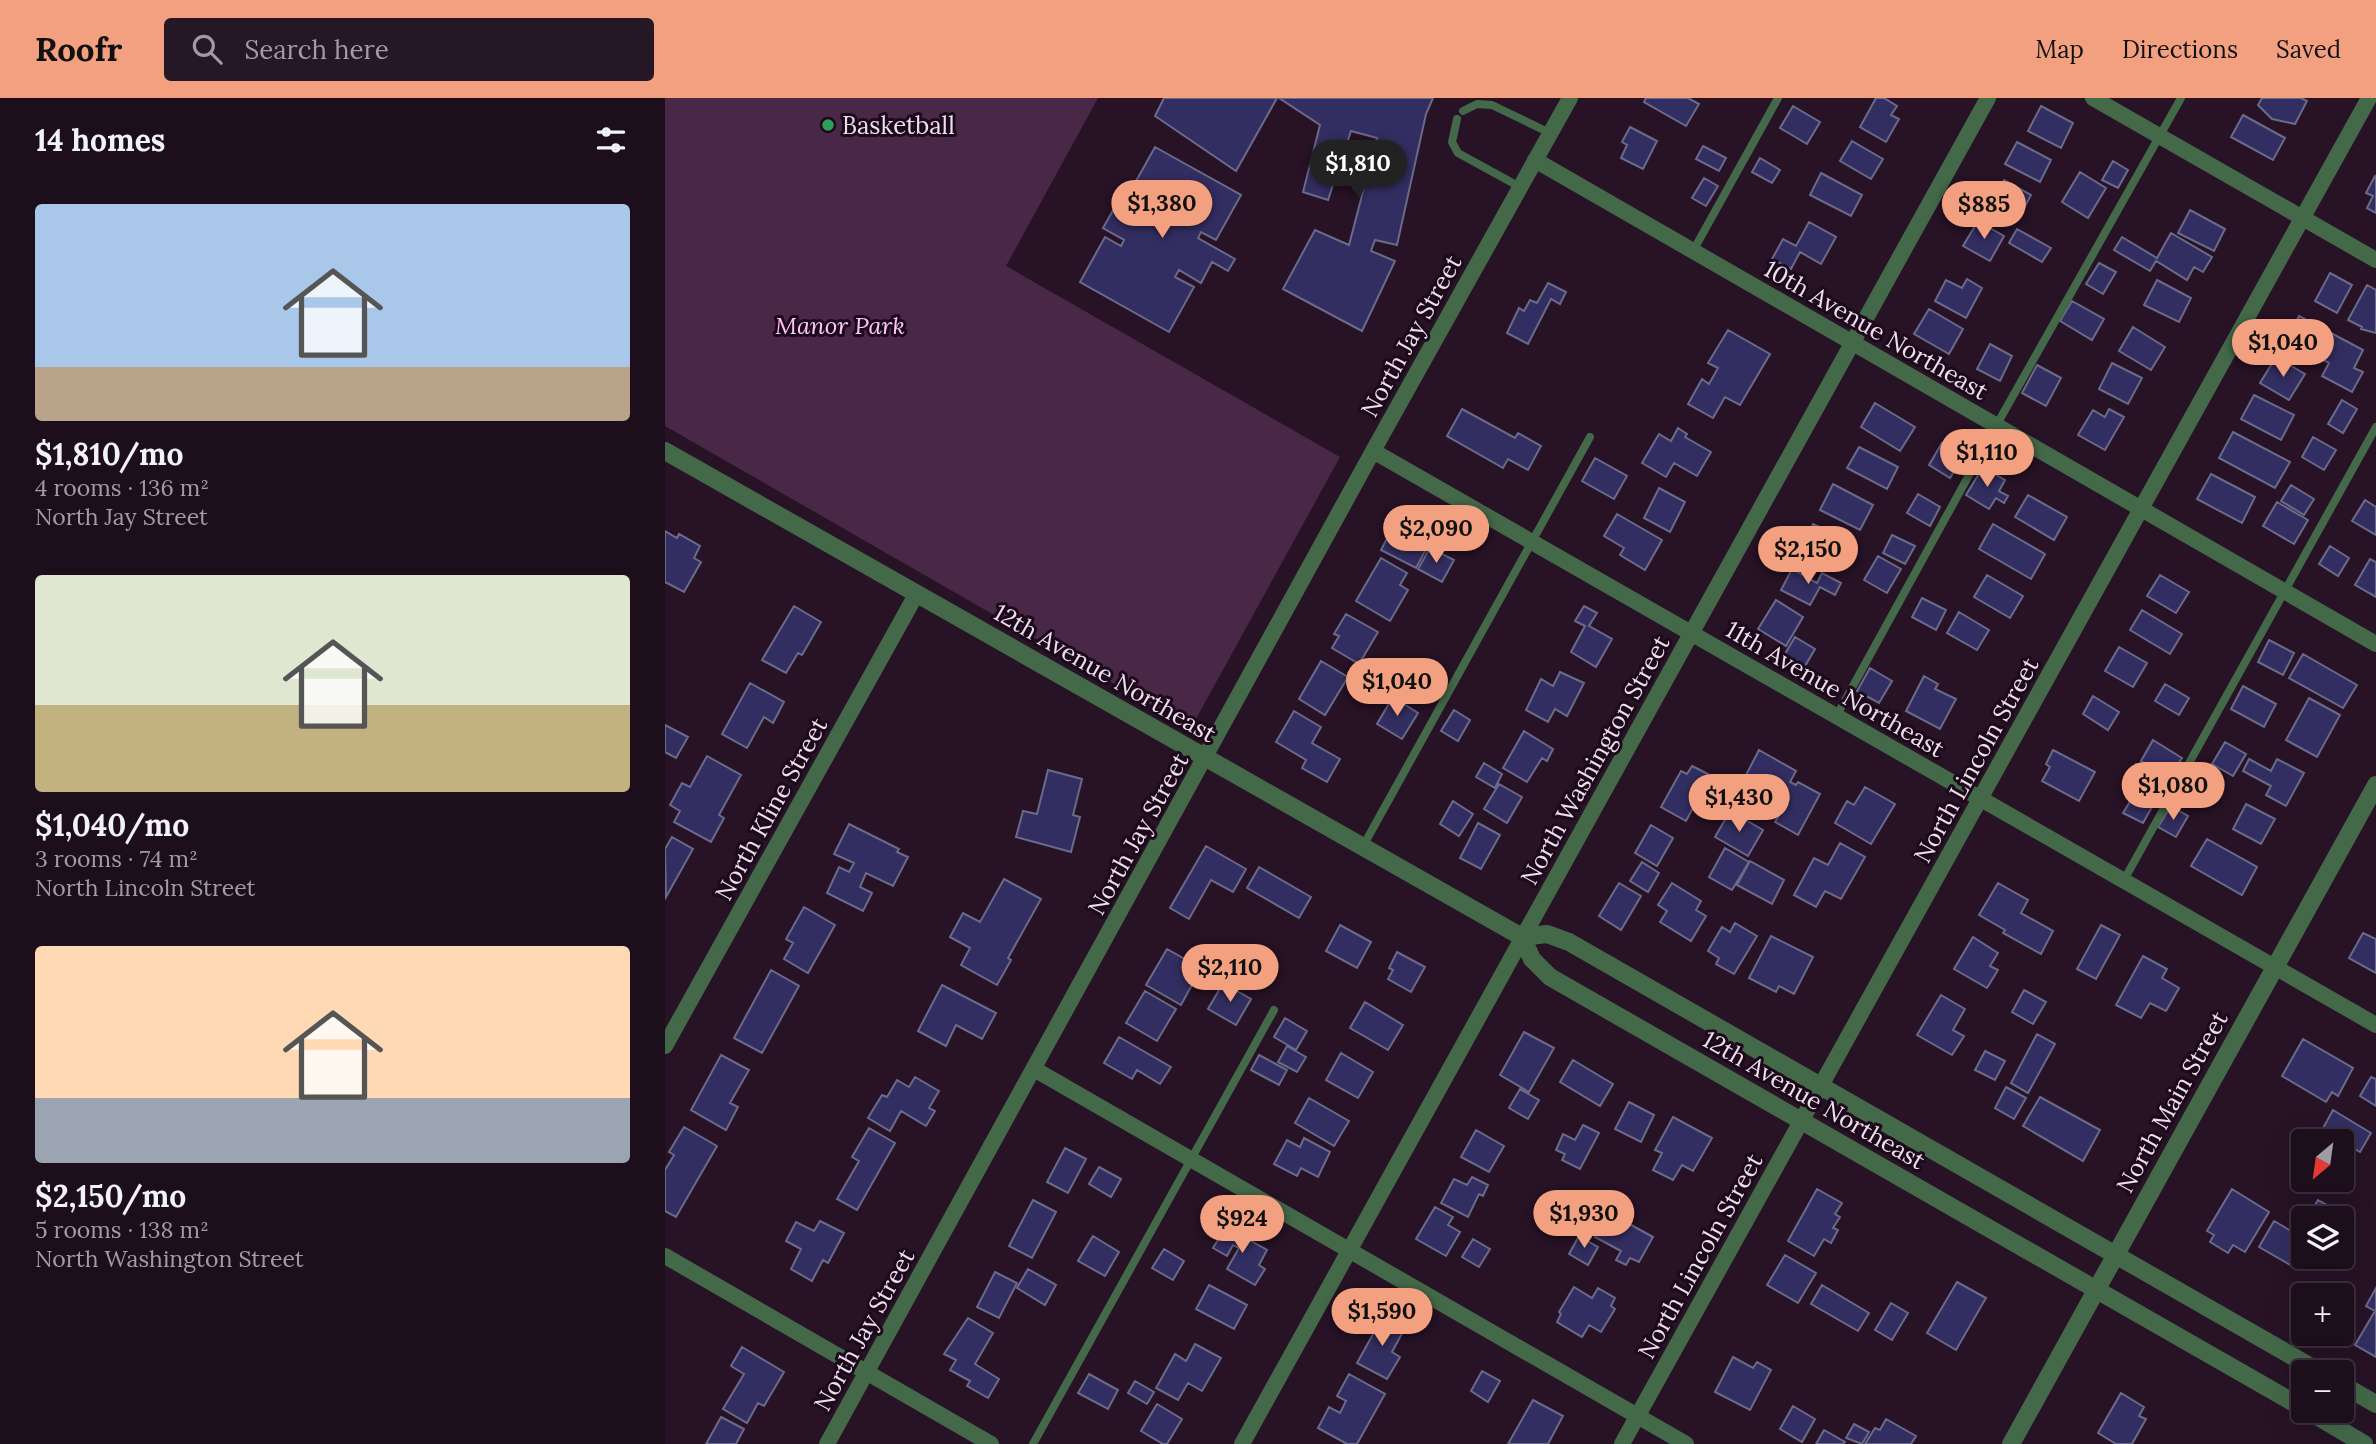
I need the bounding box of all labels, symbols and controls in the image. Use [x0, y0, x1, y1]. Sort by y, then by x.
search box [164, 18, 654, 81]
text: Roofr [35, 28, 122, 70]
icon: search [188, 30, 226, 68]
text: Search here [244, 33, 389, 66]
text: Map [2035, 34, 2084, 65]
text: Directions [2122, 34, 2238, 65]
text: Saved [2276, 34, 2341, 65]
place label: Basketball [842, 110, 955, 141]
marker: Basketball [820, 117, 836, 133]
text: 14 homes [35, 121, 165, 159]
icon: filters [592, 121, 630, 159]
pin: $1,810 [1301, 140, 1415, 200]
text: $1,810 [1325, 148, 1391, 177]
pin: $1,380 [1105, 180, 1219, 240]
pin: $885 [1943, 181, 2025, 241]
text: $1,380 [1127, 188, 1197, 217]
text: $885 [1958, 189, 2010, 218]
street label: North Jay Street [1354, 249, 1469, 422]
icon: home [270, 250, 396, 376]
street label: 10th Avenue Northeast [1759, 253, 1994, 407]
park label: Manor Park [775, 310, 905, 341]
pin: $1,040 [2226, 320, 2340, 379]
text: $1,040 [2248, 327, 2318, 356]
pin: $1,110 [1930, 430, 2044, 489]
text: $1,810/mo [35, 435, 183, 473]
text: $1,110 [1956, 437, 2018, 466]
text: 4 rooms · 136 m² [35, 473, 209, 502]
text: North Jay Street [35, 502, 208, 531]
pin: $2,090 [1379, 505, 1493, 565]
text: $2,090 [1399, 513, 1473, 542]
pin: $2,150 [1751, 526, 1865, 586]
text: $2,150 [1774, 534, 1842, 563]
street label: 12th Avenue Northeast [988, 597, 1222, 750]
street label: 11th Avenue Northeast [1720, 614, 1950, 765]
icon: home [270, 621, 396, 747]
street label: North Washington Street [1514, 629, 1677, 890]
street label: North Lincoln Street [1907, 651, 2046, 868]
pin: $1,040 [1340, 658, 1454, 718]
text: $1,040 [1362, 666, 1432, 695]
street label: North Kline Street [708, 712, 834, 906]
street label: North Jay Street [1081, 747, 1196, 920]
pin: $1,080 [2116, 762, 2230, 822]
text: $1,080 [2138, 770, 2208, 799]
pin: $1,430 [1682, 774, 1796, 834]
text: $1,430 [1705, 782, 1773, 811]
text: $1,040/mo [35, 806, 189, 844]
text: 3 rooms · 74 m² [35, 844, 198, 873]
text: North Lincoln Street [35, 873, 255, 902]
pin: $2,110 [1173, 944, 1287, 1004]
text: $2,110 [1198, 952, 1262, 981]
icon: home [270, 992, 396, 1118]
street label: North Main Street [2109, 1005, 2235, 1198]
street label: 12th Avenue Northeast [1697, 1024, 1931, 1177]
north arrow [2291, 1129, 2354, 1192]
map controls [2291, 1129, 2354, 1423]
street label: North Lincoln Street [1631, 1147, 1770, 1364]
text: $2,150/mo [35, 1177, 186, 1215]
pin: $1,930 [1527, 1190, 1641, 1250]
pin: $924 [1201, 1196, 1283, 1255]
text: $1,930 [1549, 1198, 1619, 1227]
text: $924 [1216, 1203, 1268, 1232]
button: layers [2291, 1206, 2354, 1269]
text: 5 rooms · 138 m² [35, 1215, 209, 1244]
street label: North Jay Street [807, 1243, 922, 1416]
text: North Washington Street [35, 1244, 304, 1273]
button: + [2291, 1283, 2354, 1346]
pin: $1,590 [1325, 1288, 1439, 1348]
text: $1,590 [1348, 1296, 1416, 1325]
button: − [2291, 1360, 2354, 1423]

